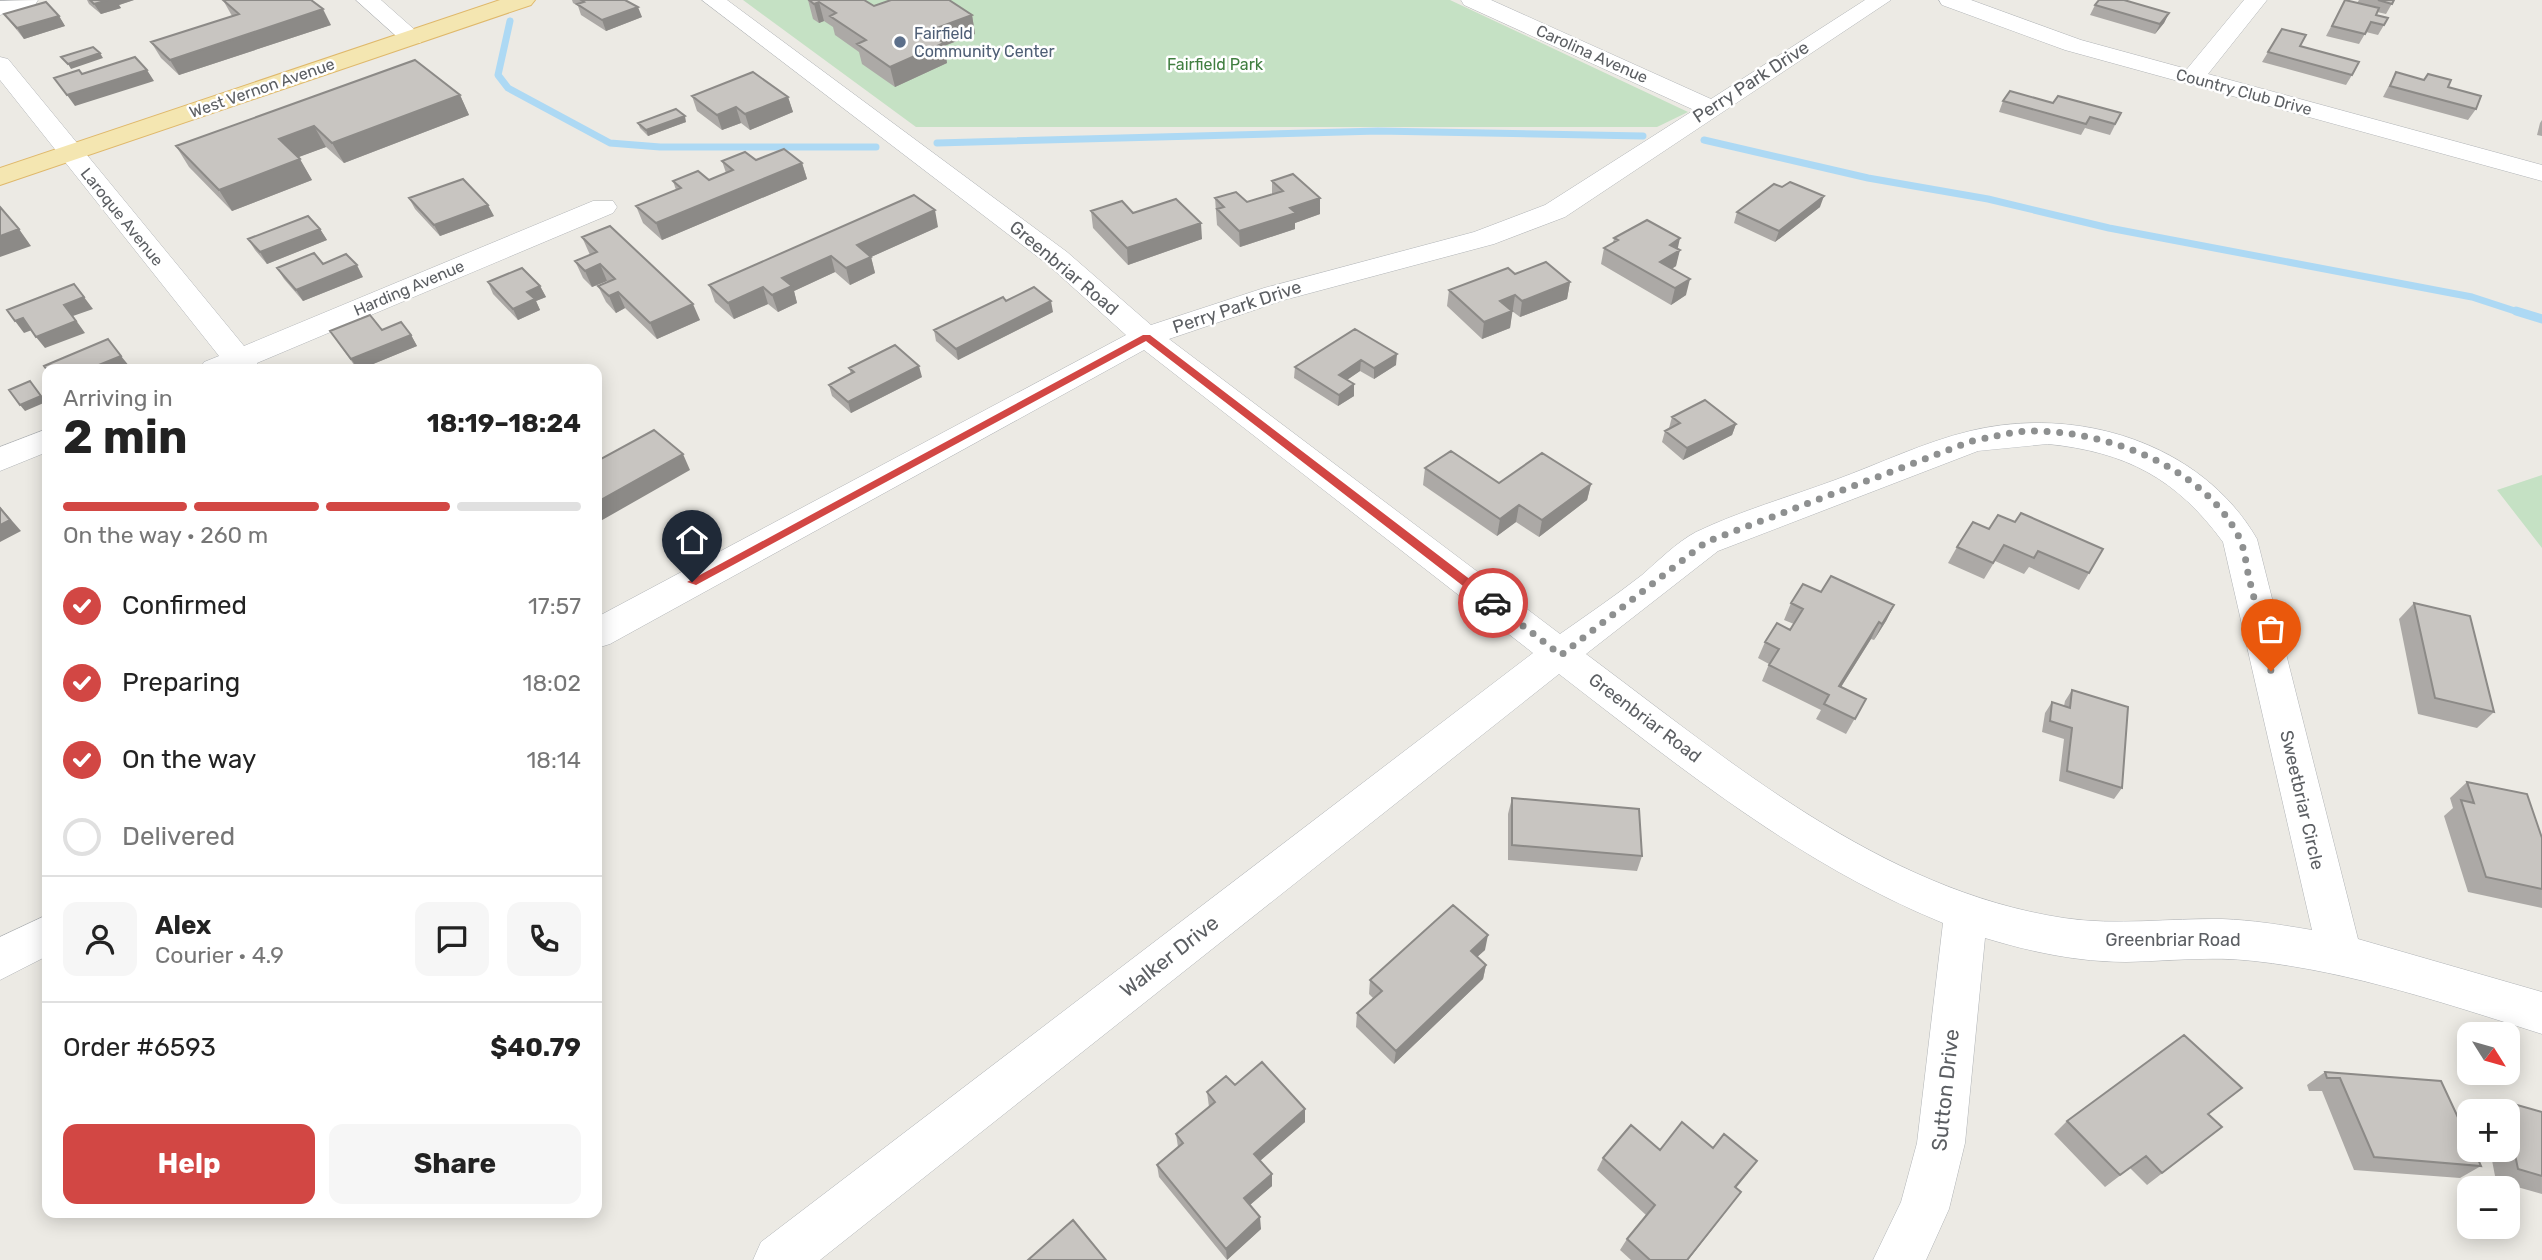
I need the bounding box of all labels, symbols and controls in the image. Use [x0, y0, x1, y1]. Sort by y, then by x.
street label: Carolina Avenue [1533, 21, 1651, 87]
place label: Fairfield Community Center [914, 24, 1055, 61]
marker: Fairfield Community Center [892, 34, 908, 50]
street label: Perry Park Drive [1689, 36, 1813, 128]
street label: West Vernon Avenue [187, 54, 337, 122]
park label: Fairfield Park [1167, 55, 1264, 74]
street label: Country Club Drive [2174, 65, 2314, 119]
street label: Laroque Avenue [77, 164, 167, 270]
street label: Greenbriar Road [1005, 216, 1123, 320]
street label: Harding Avenue [351, 256, 467, 320]
street label: Perry Park Drive [1170, 276, 1304, 338]
text: Arriving in [63, 384, 173, 412]
text: 18:19–18:24 [427, 408, 581, 439]
text: 2 min [63, 410, 188, 465]
pin [662, 510, 722, 582]
text: On the way · 260 m [63, 521, 268, 549]
icon: home [673, 521, 711, 559]
courier [1458, 568, 1528, 638]
icon: car [1474, 584, 1512, 622]
icon: check [63, 587, 101, 625]
text: Confirmed [122, 590, 247, 621]
text: 17:57 [528, 592, 581, 620]
pin [2241, 599, 2301, 671]
icon: bag [2252, 610, 2290, 648]
icon: check [63, 664, 101, 702]
text: Preparing [122, 667, 240, 698]
street label: Greenbriar Road [1584, 668, 1706, 768]
text: 18:02 [523, 669, 581, 697]
street label: Sweetbriar Circle [2275, 728, 2329, 872]
icon: check [63, 741, 101, 779]
text: On the way [122, 744, 256, 775]
text: 18:14 [527, 746, 581, 774]
text: Delivered [122, 821, 235, 852]
button: person [63, 902, 137, 976]
button: chat [415, 902, 489, 976]
button: phone [507, 902, 581, 976]
text: Alex [155, 910, 211, 941]
street label: Walker Drive [1115, 910, 1223, 1002]
street label: Greenbriar Road [2105, 929, 2241, 951]
text: Courier · 4.9 [155, 941, 284, 969]
north arrow [2457, 1022, 2520, 1085]
map controls [2457, 1022, 2520, 1239]
street label: Sutton Drive [1926, 1028, 1964, 1152]
text: Order #6593 [63, 1032, 216, 1063]
text: $40.79 [490, 1032, 581, 1063]
button: + [2457, 1099, 2520, 1162]
button: Help [63, 1124, 315, 1204]
button: Share [329, 1124, 581, 1204]
button: − [2457, 1176, 2520, 1239]

